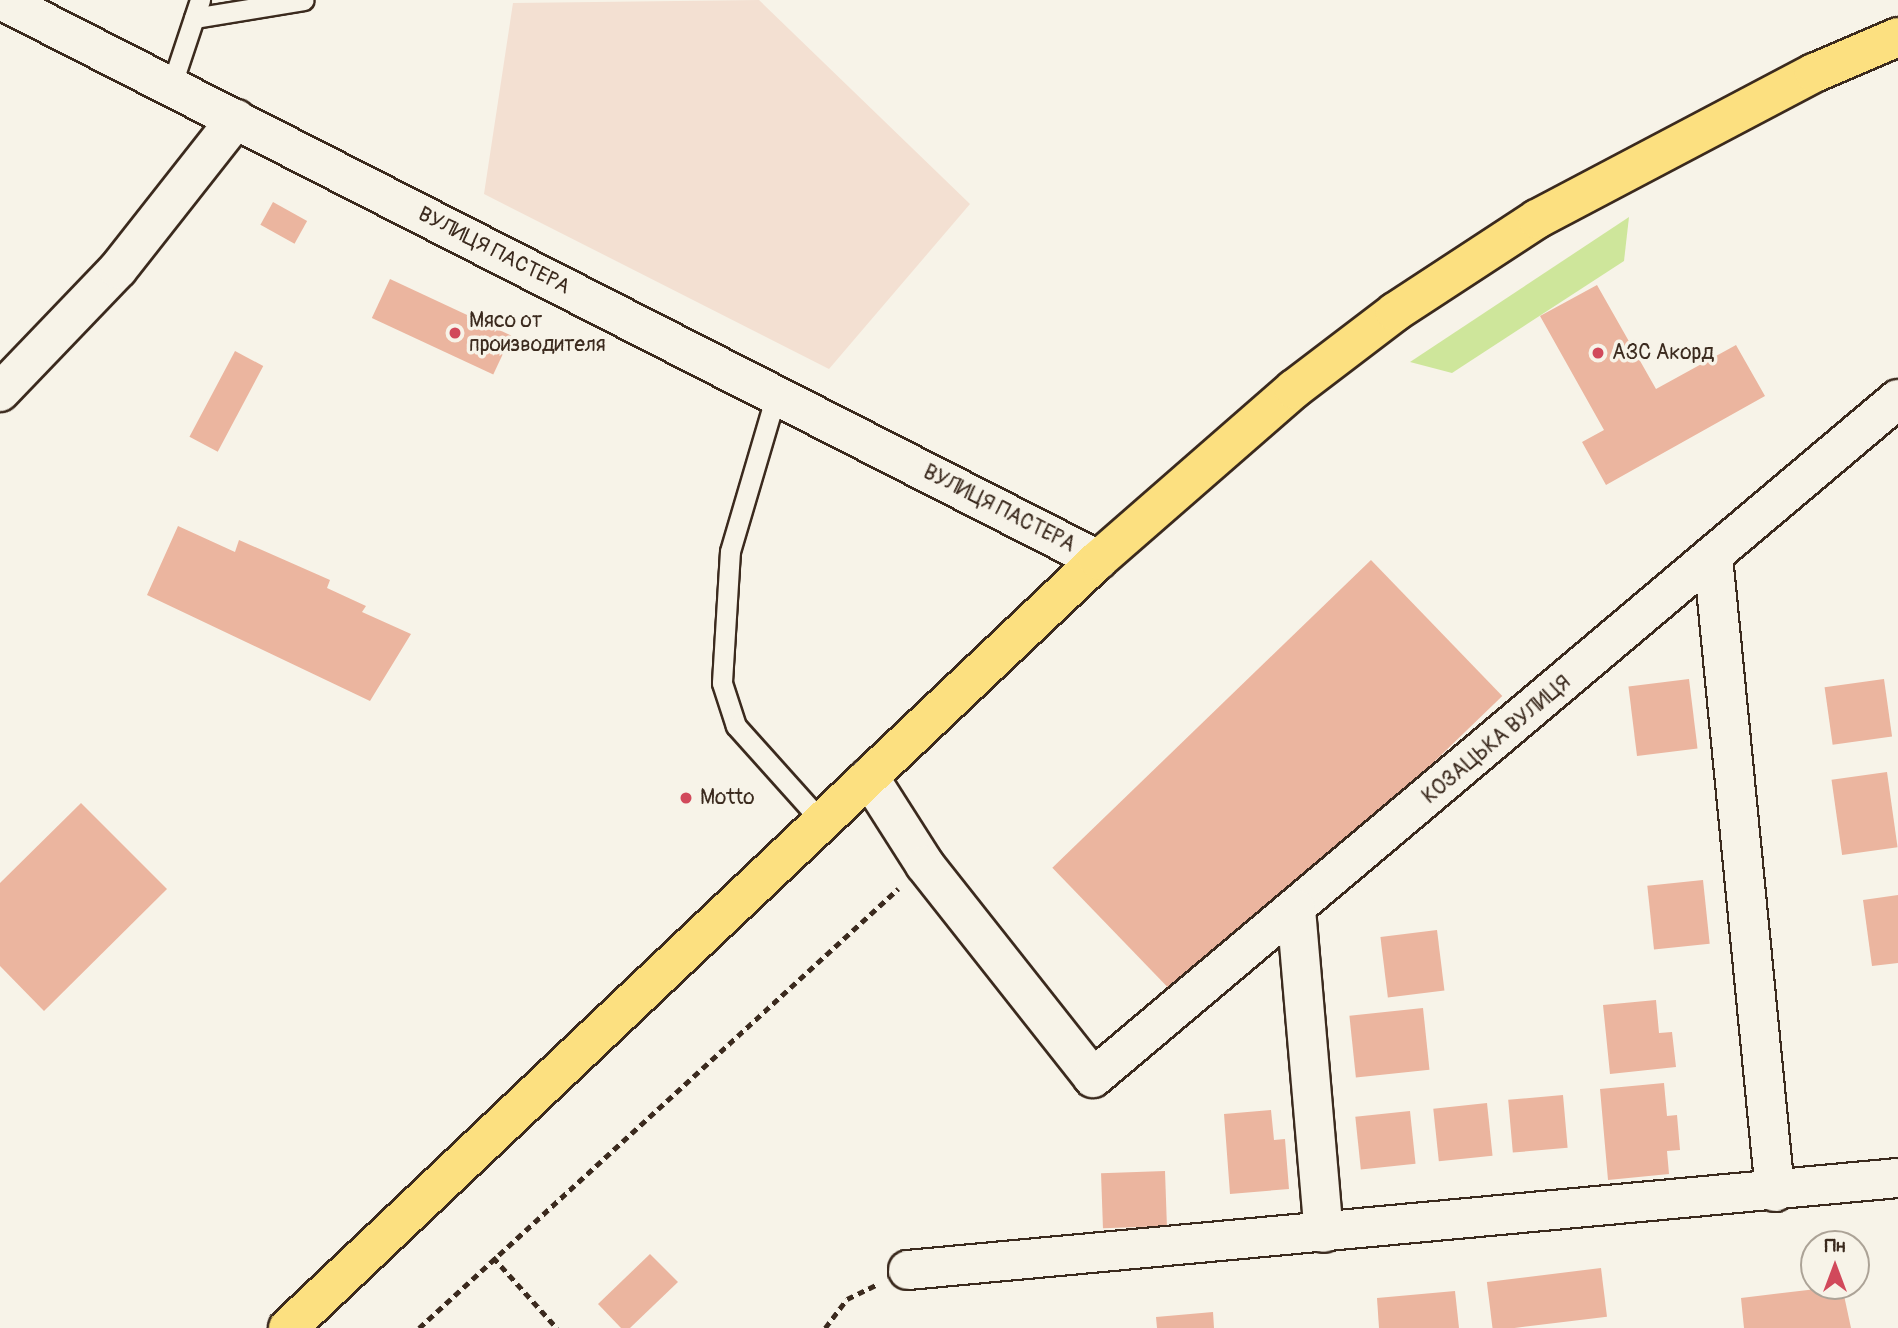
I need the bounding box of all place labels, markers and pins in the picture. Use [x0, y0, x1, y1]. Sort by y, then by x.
place label: Мясо от производителя [469, 308, 606, 358]
marker: Мясо от производителя [447, 325, 463, 341]
place label: АЗС Акорд [1612, 340, 1714, 366]
marker: АЗС Акорд [1590, 345, 1606, 361]
place label: Motto [700, 785, 755, 811]
marker: Motto [678, 790, 694, 806]

